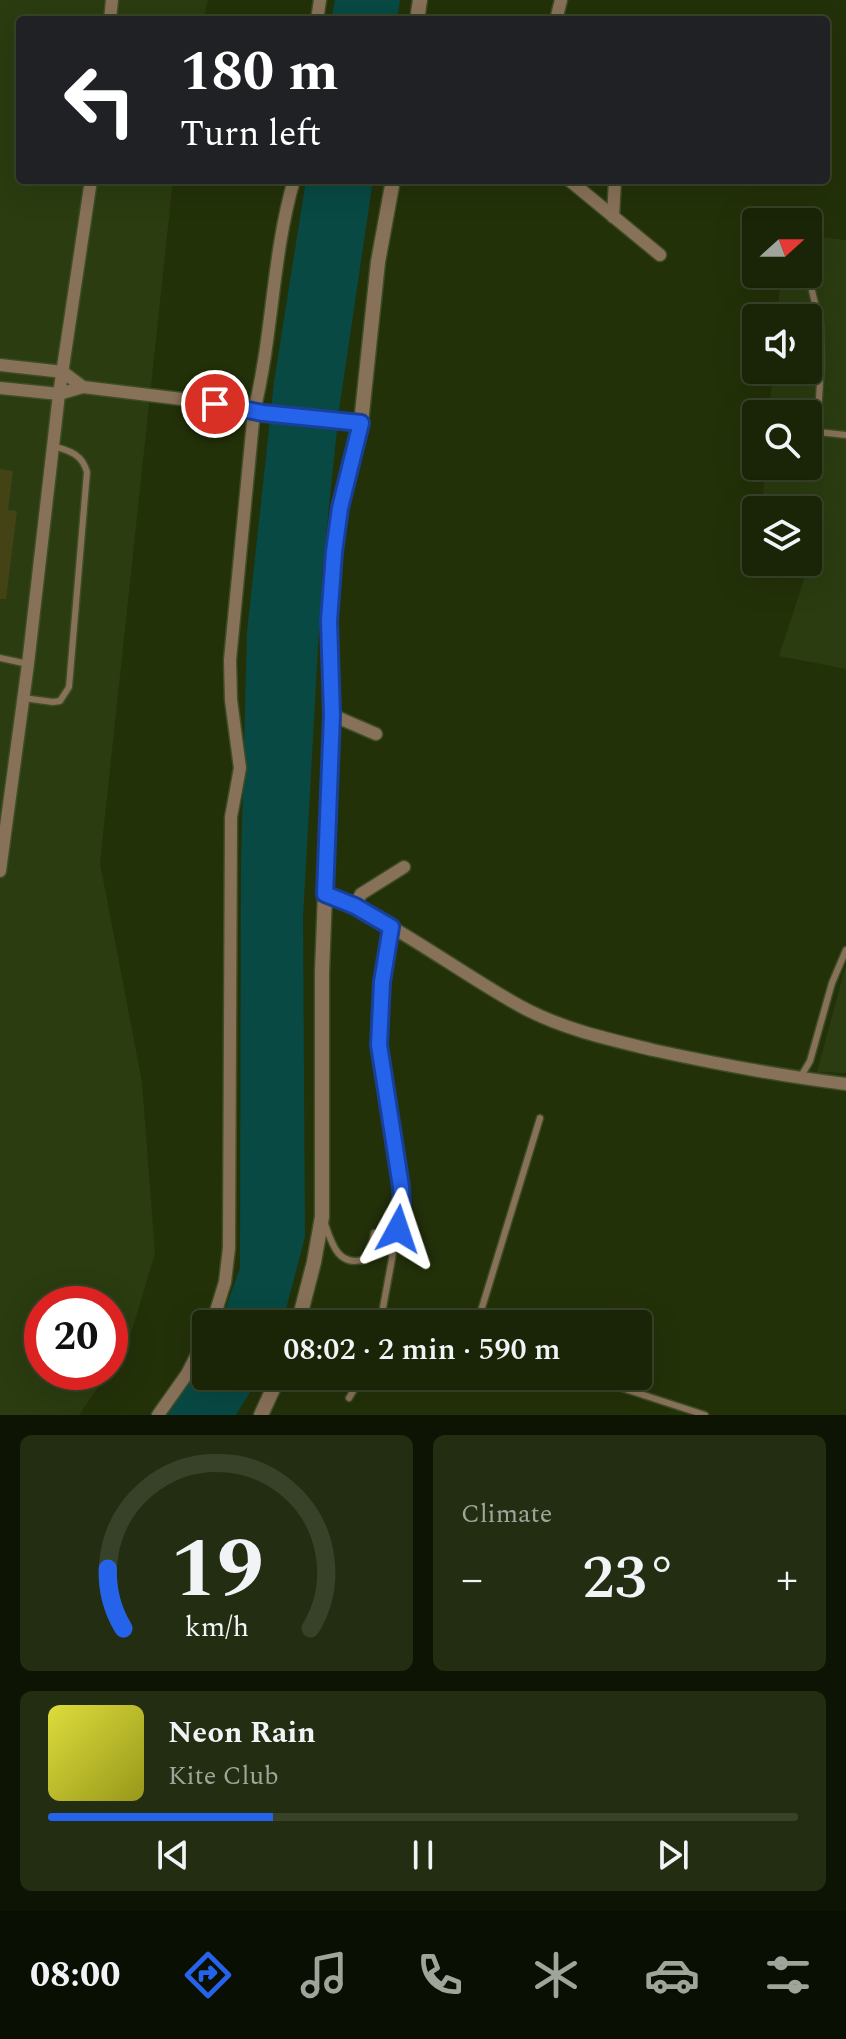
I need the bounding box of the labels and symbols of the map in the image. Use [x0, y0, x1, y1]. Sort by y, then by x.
north arrow [742, 208, 822, 288]
pin [181, 370, 249, 438]
position arrow [356, 1187, 440, 1271]
speed limit sign: 20 [24, 1286, 128, 1390]

